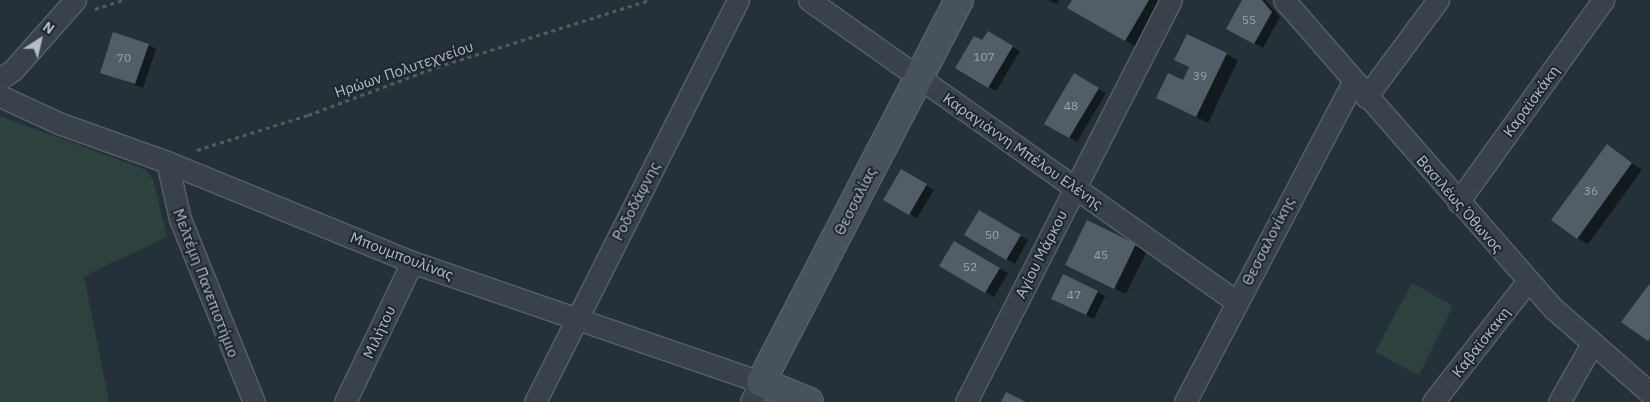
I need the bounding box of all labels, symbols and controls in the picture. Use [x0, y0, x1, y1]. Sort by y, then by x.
house number: 55 [1242, 13, 1256, 27]
north arrow [15, 15, 65, 65]
text: N [39, 17, 58, 38]
street label: Ηρώων Πολυτεχνείου [332, 37, 476, 101]
house number: 107 [973, 50, 995, 64]
house number: 70 [117, 51, 131, 65]
street label: Καραϊσκάκη [1499, 62, 1563, 140]
house number: 39 [1193, 69, 1207, 83]
street label: Καραγιάννη Μπέλου Ελένης [940, 89, 1106, 213]
house number: 48 [1064, 99, 1078, 113]
street label: Βασιλέως Όθωνος [1413, 152, 1507, 256]
street label: Ροδοδάφνης [608, 159, 664, 243]
street label: Θεσσαλίας [830, 164, 880, 238]
house number: 36 [1584, 184, 1598, 198]
street label: Θεσσαλονίκης [1238, 194, 1298, 288]
street label: Μελτέμη Πανεπιστήμιο [169, 206, 243, 360]
street label: Αγίου Μάρκου [1011, 207, 1071, 301]
street label: Μπουμπουλίνας [348, 228, 456, 284]
house number: 50 [985, 228, 999, 242]
house number: 45 [1094, 248, 1108, 262]
house number: 52 [963, 260, 977, 274]
house number: 47 [1067, 288, 1081, 302]
street label: Μιλήτου [359, 303, 399, 361]
street label: Καβαϊσκακη [1448, 303, 1514, 381]

